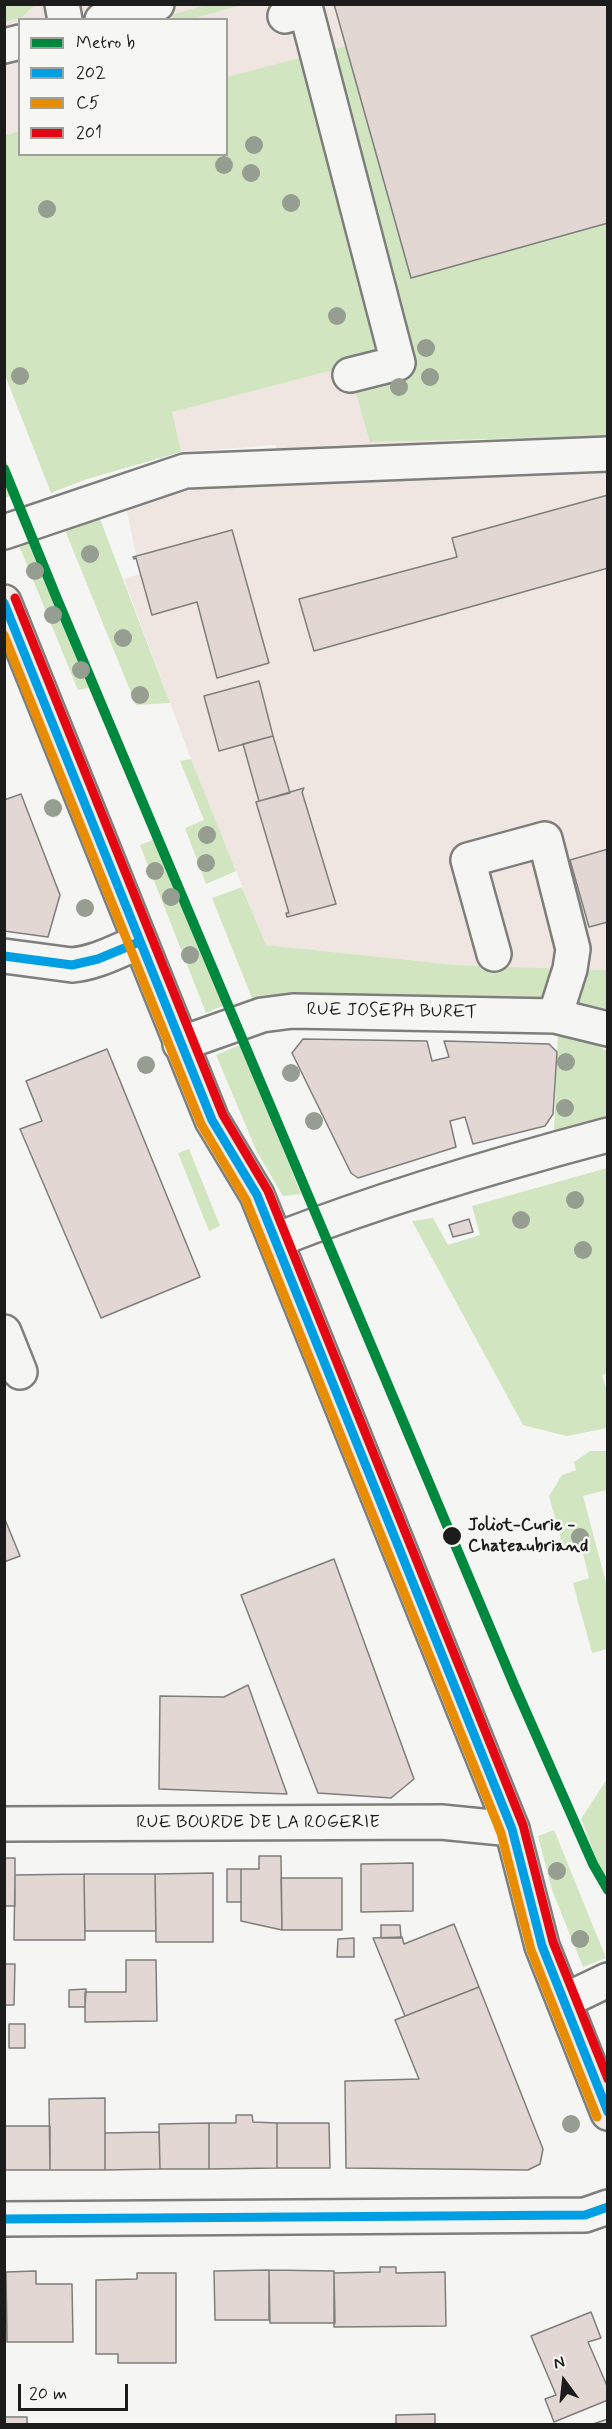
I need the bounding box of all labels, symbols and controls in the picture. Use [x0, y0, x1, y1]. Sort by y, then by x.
legend [18, 18, 228, 156]
text: Metro b [76, 31, 135, 55]
text: 202 [76, 61, 106, 85]
text: C5 [76, 91, 100, 115]
text: 201 [76, 121, 102, 145]
street label: RUE JOSEPH BURET [306, 1000, 478, 1024]
place label: Joliot-Curie - Chateaubriand [468, 1515, 588, 1558]
marker: Joliot-Curie - Chateaubriand [441, 1525, 463, 1547]
street label: RUE BOURDE DE LA ROGERIE [136, 1812, 380, 1834]
north arrow [534, 2351, 594, 2411]
text: N [551, 2352, 567, 2375]
scale bar [21, 2372, 130, 2410]
text: 20 m [29, 2382, 67, 2406]

